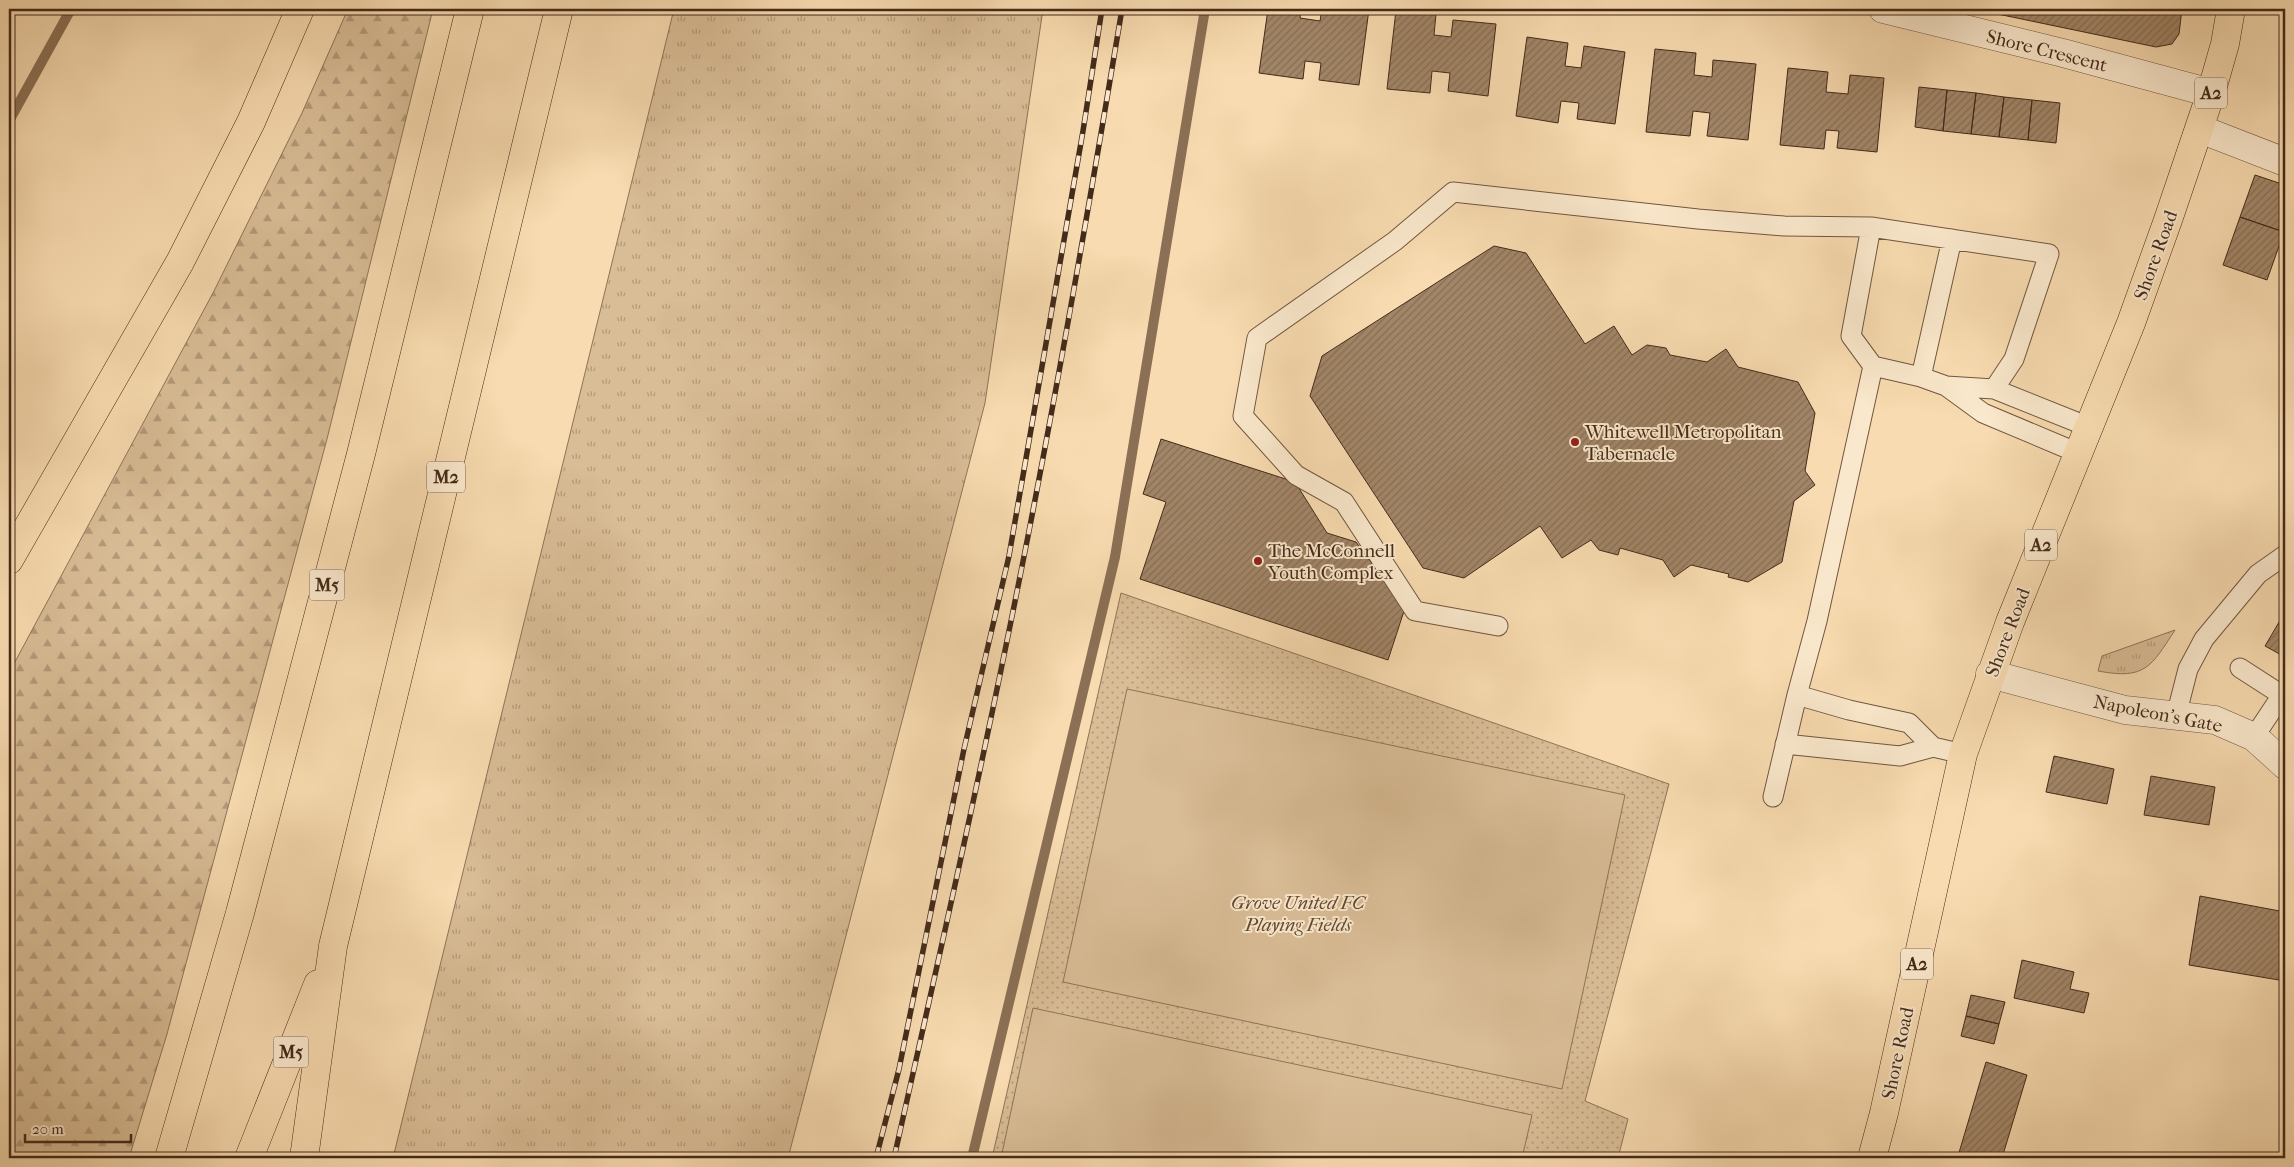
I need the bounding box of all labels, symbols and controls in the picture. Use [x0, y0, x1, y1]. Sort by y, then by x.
street label: Shore Crescent [1984, 25, 2110, 77]
road number: A2 [2195, 78, 2227, 109]
street label: Shore Road [2130, 207, 2183, 303]
place label: Whitewell Metropolitan Tabernacle [1584, 421, 1782, 465]
marker: Whitewell Metropolitan Tabernacle [1569, 436, 1581, 448]
road number: M2 [427, 462, 465, 492]
road number: A2 [2025, 530, 2057, 560]
place label: The McConnell Youth Complex [1267, 540, 1395, 584]
marker: The McConnell Youth Complex [1252, 555, 1264, 567]
road number: M5 [310, 570, 344, 600]
street label: Shore Road [1981, 584, 2035, 680]
street label: Napoleon's Gate [2091, 691, 2224, 737]
park label: Grove United FC Playing Fields [1231, 892, 1367, 936]
road number: A2 [1901, 949, 1933, 980]
street label: Shore Road [1877, 1004, 1919, 1101]
road number: M5 [274, 1036, 308, 1068]
scale bar [25, 1112, 131, 1144]
text: 20 m [32, 1120, 64, 1138]

